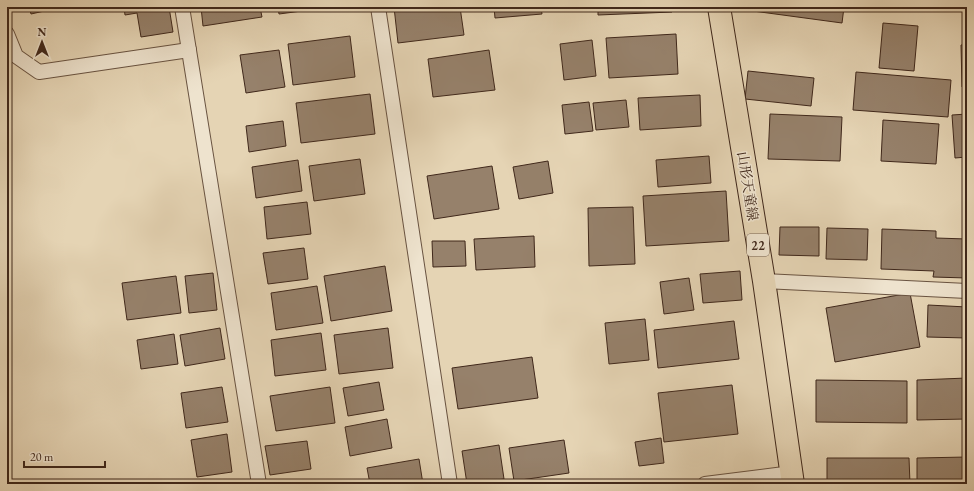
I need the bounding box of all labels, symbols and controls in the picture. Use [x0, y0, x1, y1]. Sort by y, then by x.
north arrow [22, 22, 62, 62]
text: N [38, 25, 47, 39]
street label: 山形天童線 [734, 150, 762, 222]
road number: 22 [747, 234, 769, 256]
scale bar [24, 443, 105, 469]
text: 20 m [30, 449, 54, 465]

